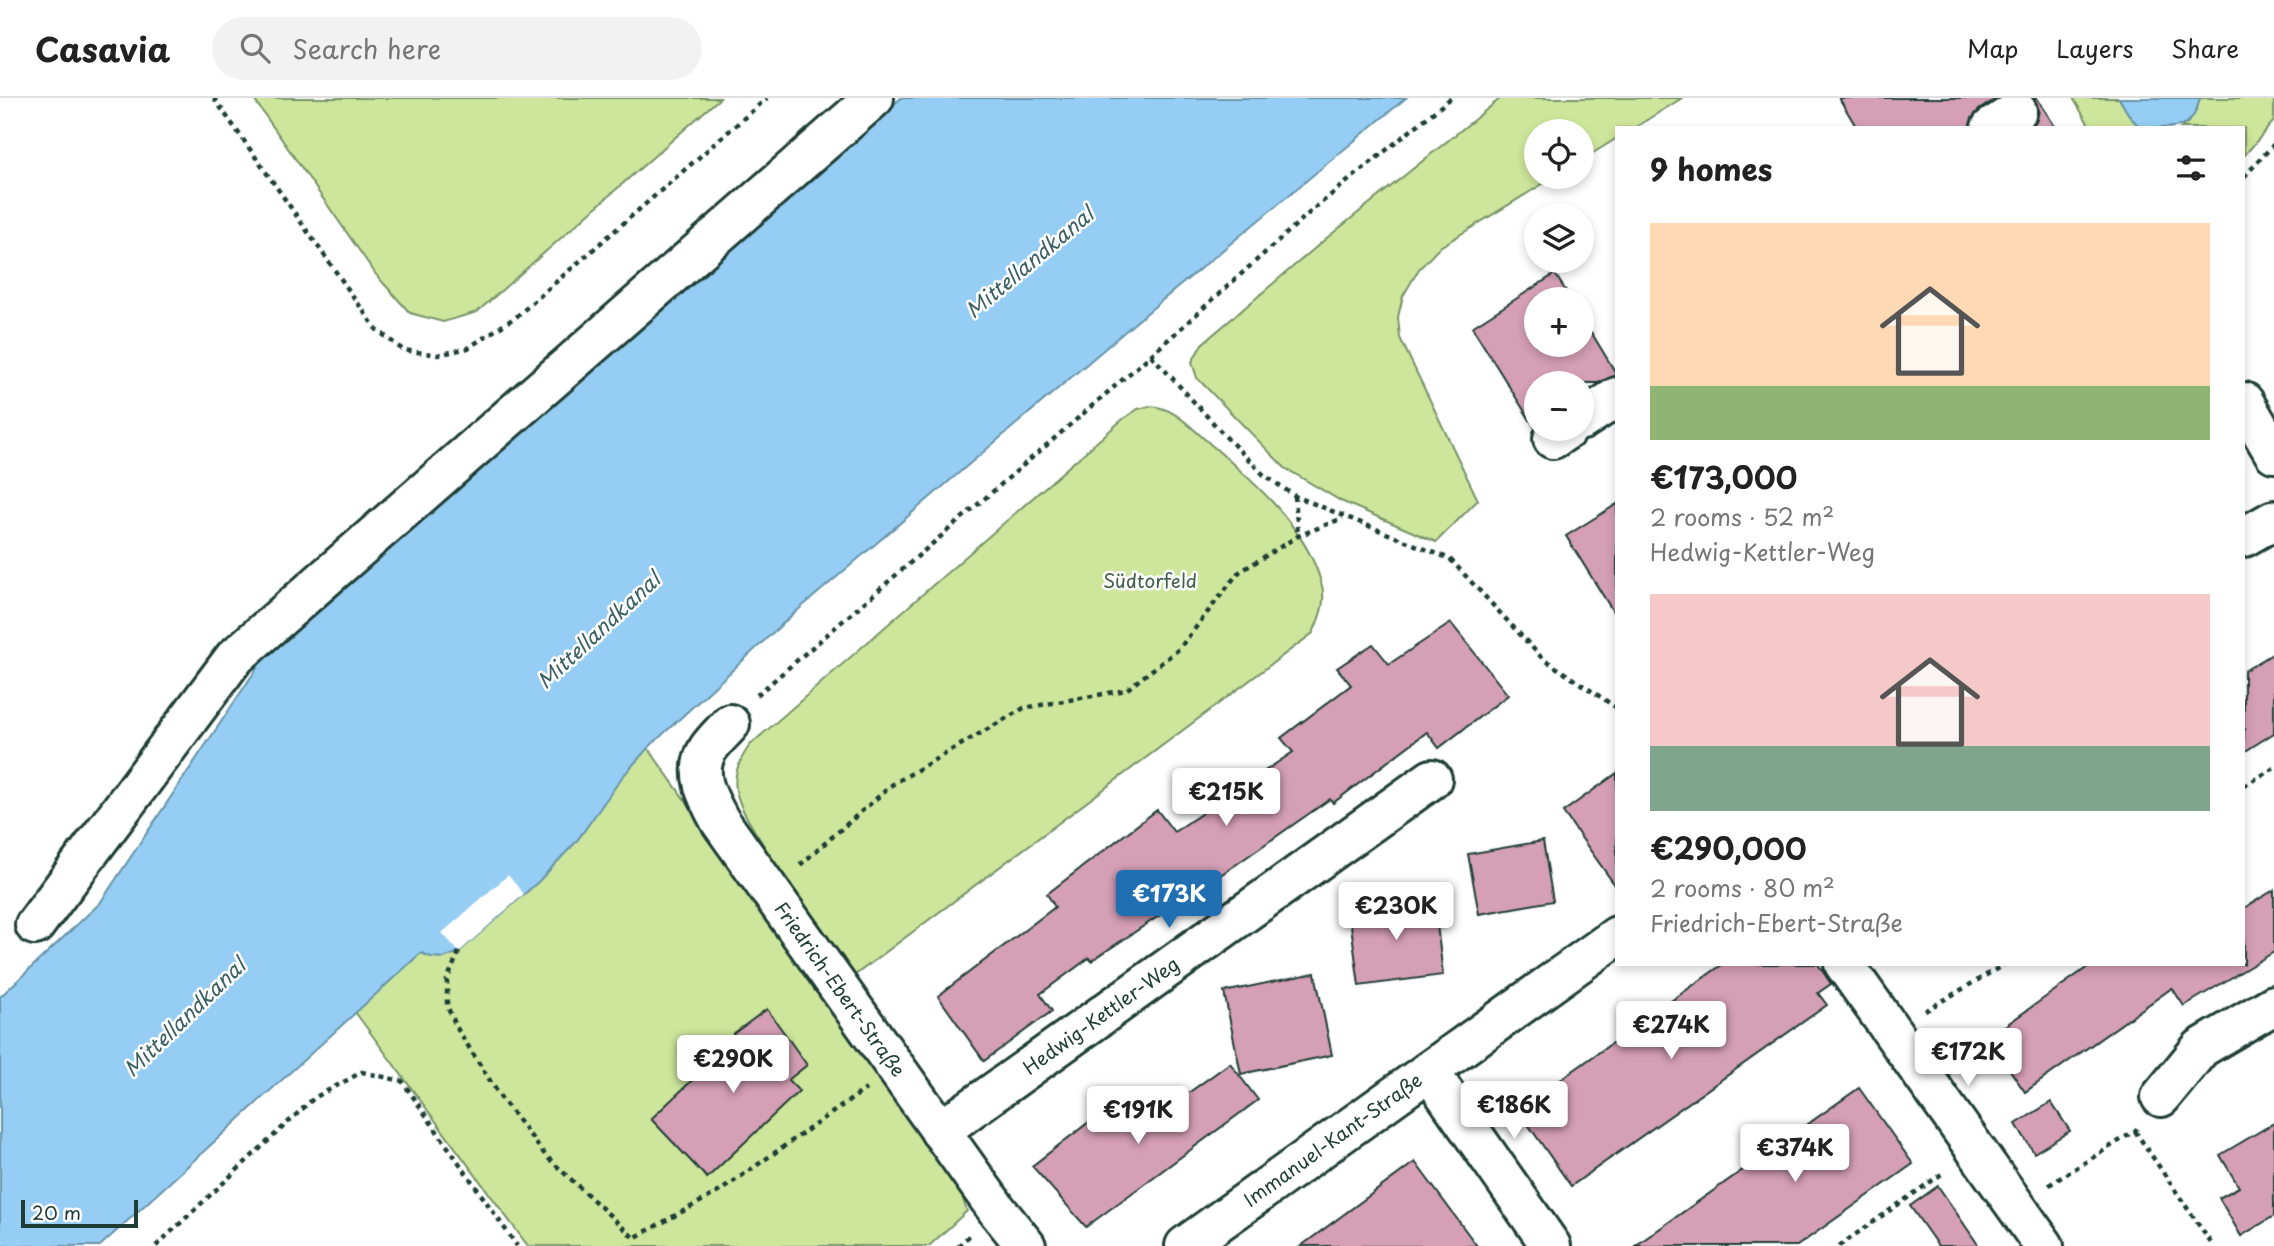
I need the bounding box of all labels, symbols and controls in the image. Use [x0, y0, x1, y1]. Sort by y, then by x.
search box [212, 17, 702, 80]
text: Casavia [35, 23, 170, 73]
icon: search [236, 29, 274, 67]
text: Search here [292, 29, 441, 68]
text: Map [1967, 30, 2018, 66]
text: Layers [2056, 30, 2133, 66]
text: Share [2171, 30, 2239, 66]
map controls [1524, 119, 1594, 441]
button: locate [1524, 119, 1594, 189]
text: 9 homes [1650, 146, 1772, 191]
icon: filters [2172, 149, 2210, 187]
water label: Mittellandkanal [958, 196, 1102, 325]
button: layers [1524, 203, 1594, 273]
icon: home [1867, 268, 1993, 394]
button: + [1524, 287, 1594, 357]
button: − [1524, 371, 1594, 441]
text: €173,000 [1650, 454, 1797, 499]
text: 2 rooms · 52 m² [1650, 499, 1834, 534]
text: Hedwig-Kettler-Weg [1650, 534, 1875, 569]
water label: Mittellandkanal [529, 561, 669, 695]
park label: Südtorfeld [1103, 566, 1197, 594]
icon: home [1867, 639, 1993, 765]
pin: €215K [1177, 768, 1275, 828]
text: €215K [1188, 773, 1264, 808]
text: €290,000 [1650, 825, 1807, 870]
pin: €173K [1120, 870, 1218, 930]
text: 2 rooms · 80 m² [1650, 870, 1835, 905]
text: €173K [1132, 875, 1206, 910]
pin: €230K [1347, 882, 1445, 942]
text: €230K [1355, 887, 1437, 922]
street label: Friedrich-Ebert-Straße [769, 896, 913, 1082]
text: Friedrich-Ebert-Straße [1650, 905, 1903, 940]
water label: Mittellandkanal [115, 948, 254, 1083]
street label: Hedwig-Kettler-Weg [1017, 949, 1184, 1081]
pin: €274K [1622, 1002, 1720, 1061]
text: €274K [1632, 1006, 1710, 1041]
pin: €172K [1919, 1028, 2017, 1088]
text: €172K [1931, 1033, 2005, 1068]
pin: €290K [684, 1035, 782, 1095]
text: €290K [693, 1040, 773, 1075]
street label: Immanuel-Kant-Straße [1237, 1065, 1427, 1213]
pin: €186K [1465, 1082, 1563, 1141]
pin: €191K [1089, 1086, 1187, 1146]
text: €186K [1477, 1086, 1551, 1121]
text: €191K [1103, 1091, 1173, 1126]
pin: €374K [1746, 1124, 1844, 1184]
text: €374K [1756, 1129, 1834, 1164]
scale bar [21, 1197, 138, 1229]
text: 20 m [32, 1198, 81, 1226]

